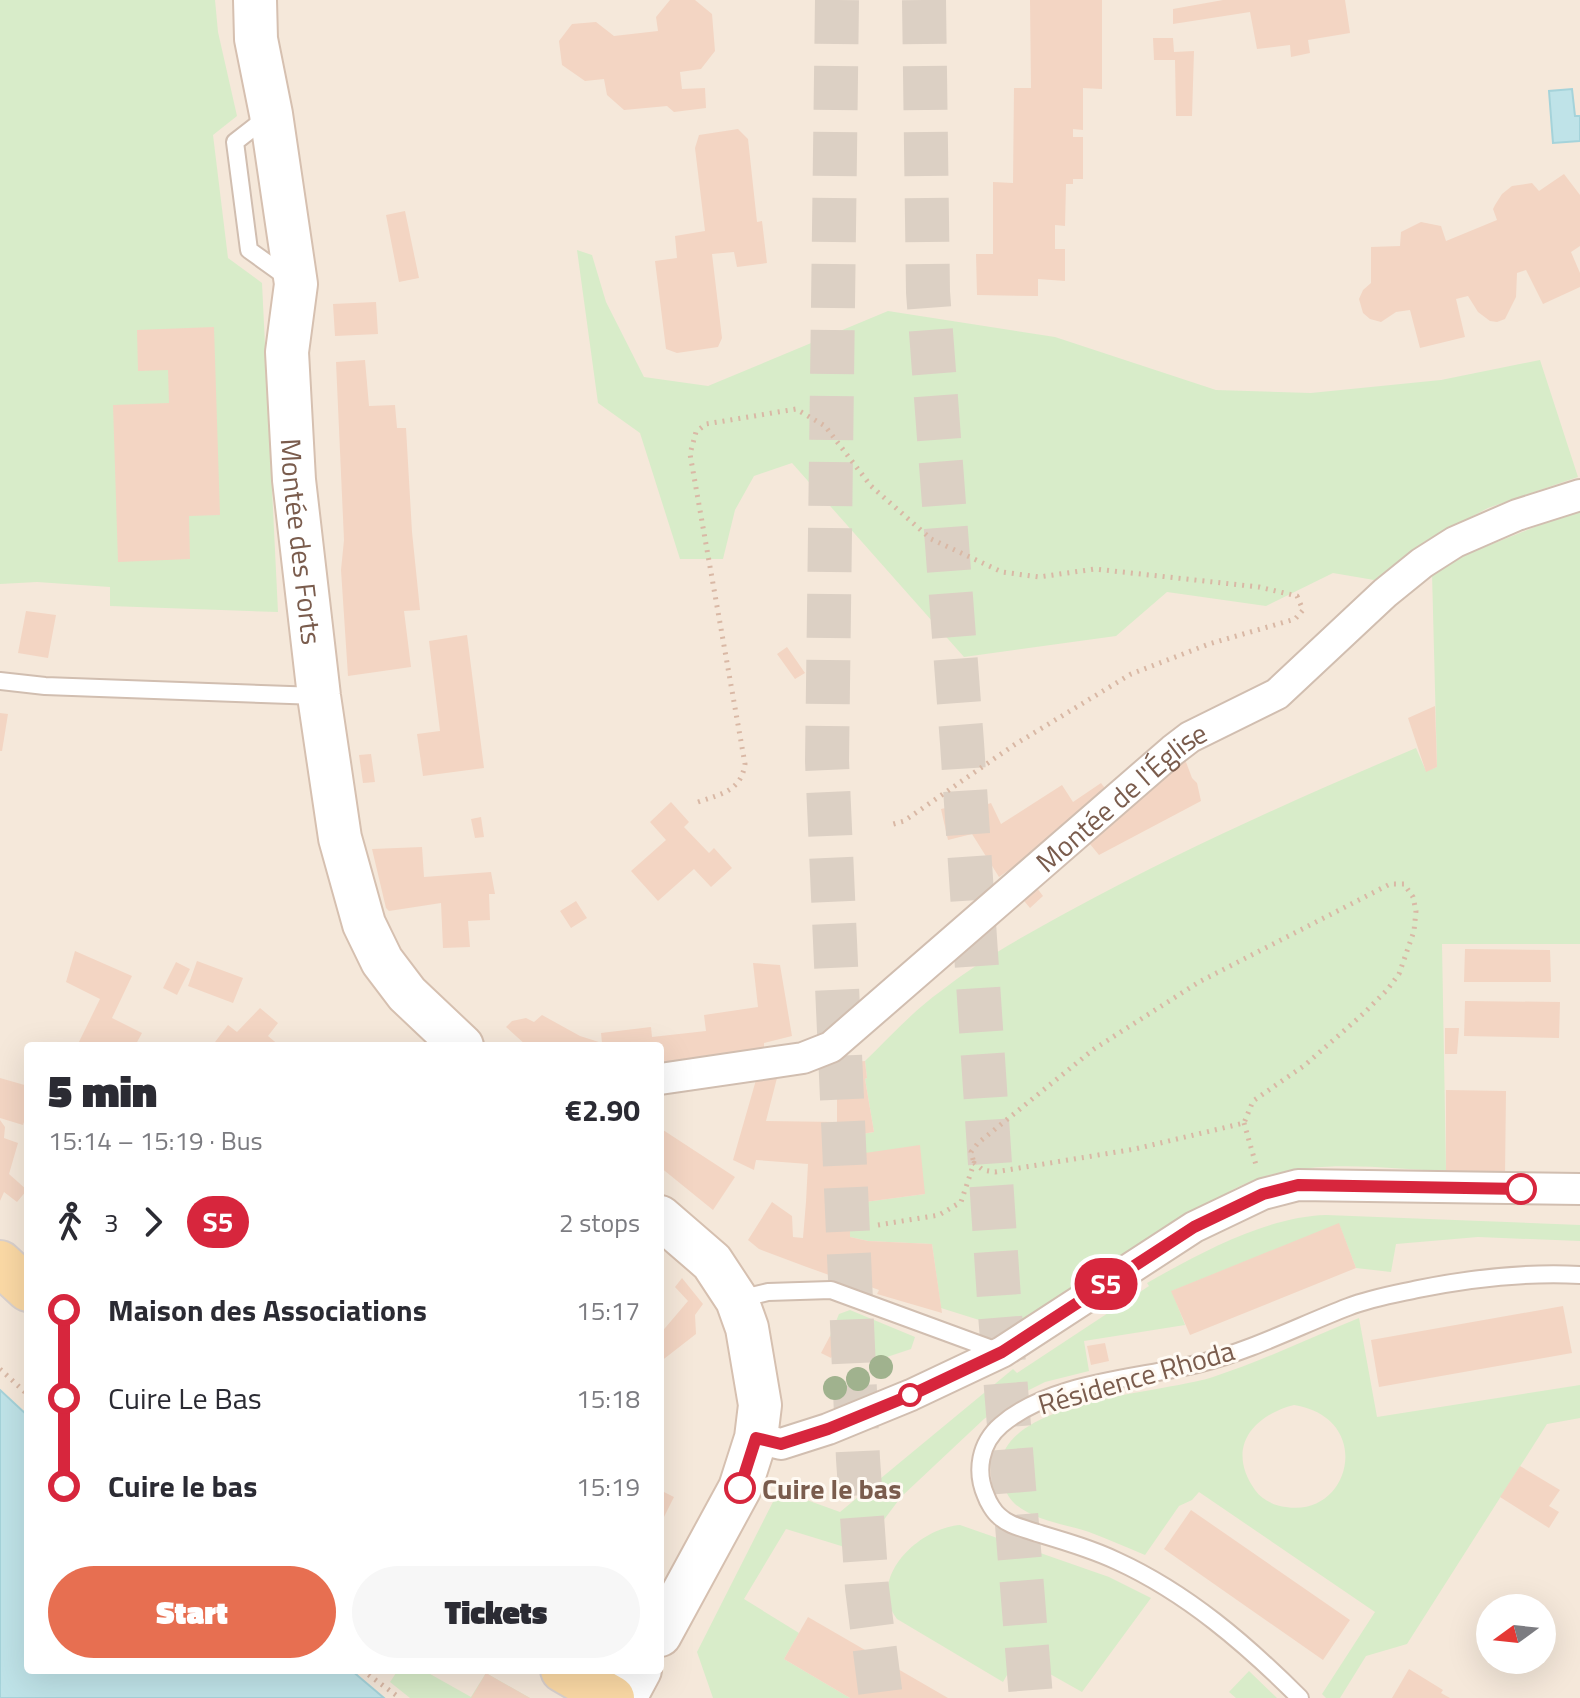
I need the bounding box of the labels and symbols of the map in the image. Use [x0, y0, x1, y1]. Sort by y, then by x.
street label: Montée des Forts [270, 437, 334, 647]
street label: Montée de l'Église [1026, 711, 1214, 882]
unlabelled marker [1506, 1174, 1536, 1204]
line badge: S5 [1070, 1258, 1142, 1310]
street label: Résidence Rhoda [1033, 1328, 1239, 1426]
unlabelled marker [899, 1384, 921, 1406]
place label: Cuire le bas [762, 1467, 901, 1510]
marker: Cuire le bas [725, 1473, 755, 1503]
north arrow [1476, 1594, 1556, 1674]

